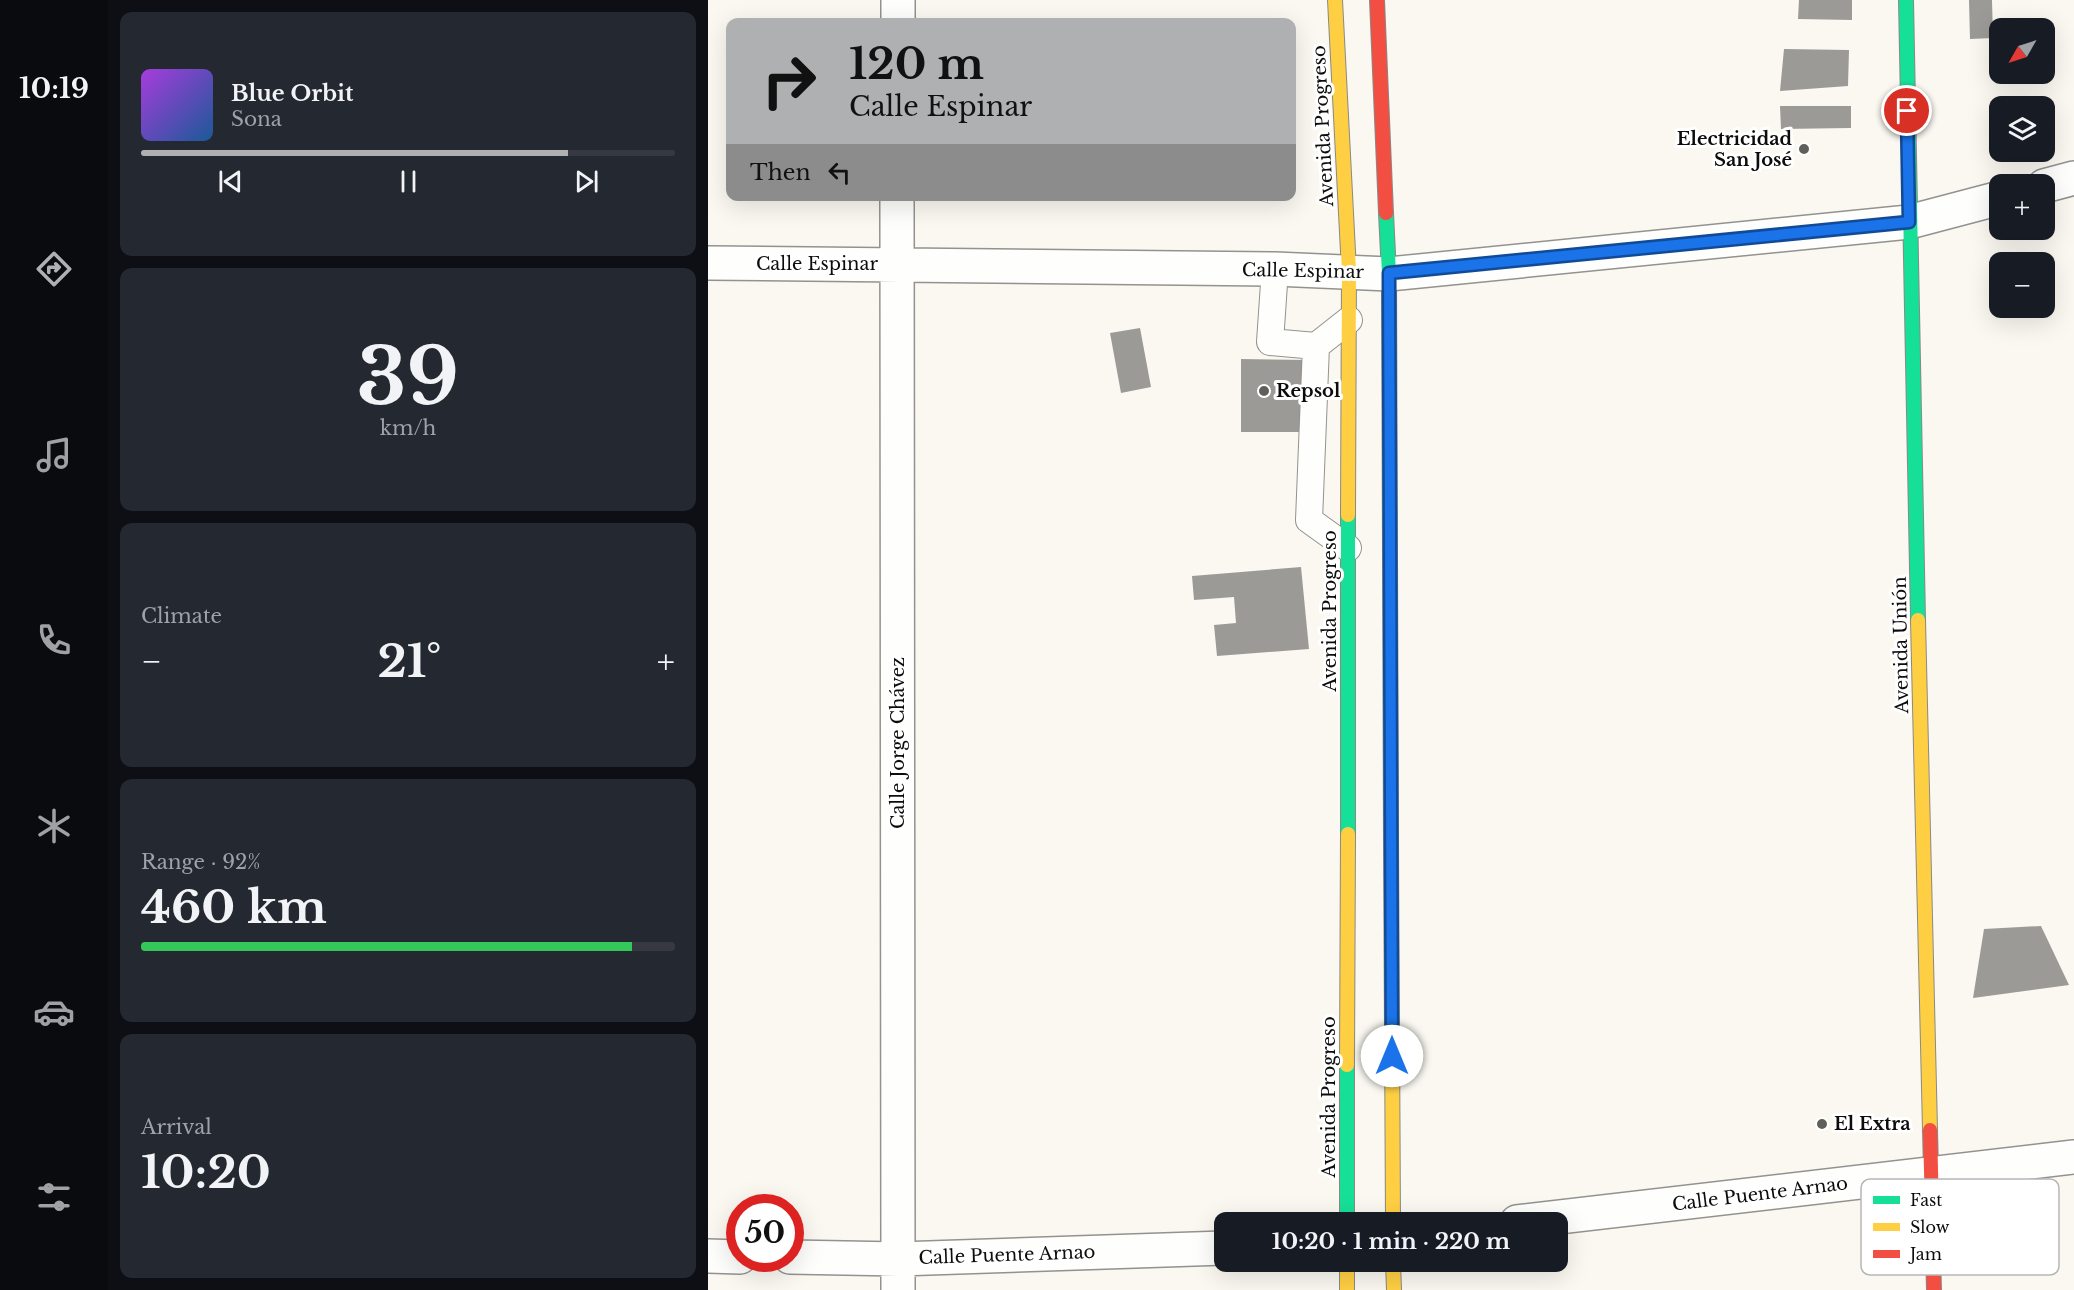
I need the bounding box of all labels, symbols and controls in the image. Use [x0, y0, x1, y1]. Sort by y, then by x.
north arrow [1989, 18, 2055, 84]
map controls [1989, 18, 2055, 318]
text: 120 m [849, 38, 984, 90]
icon: right [750, 42, 828, 120]
street label: Avenida Progreso [1308, 45, 1338, 208]
text: 10:19 [19, 72, 89, 105]
text: Blue Orbit [231, 80, 353, 107]
pin [1881, 85, 1932, 136]
text: Calle Espinar [849, 90, 1032, 123]
icon: arrive [1890, 94, 1923, 127]
button: layers [1989, 96, 2055, 162]
text: Sona [231, 107, 282, 131]
place label: Electricidad San José [1677, 128, 1792, 171]
marker: Electricidad San José [1797, 142, 1811, 156]
icon: left [823, 156, 856, 189]
text: Then [750, 159, 811, 186]
icon: previous [214, 165, 247, 198]
icon: pause [392, 165, 425, 198]
icon: next [570, 165, 603, 198]
button: + [1989, 174, 2055, 240]
icon: directions [33, 248, 75, 290]
button: − [1989, 252, 2055, 318]
street label: Calle Espinar [756, 253, 878, 275]
street label: Calle Espinar [1242, 259, 1365, 283]
text: 39 [357, 328, 459, 425]
place label: Repsol [1276, 380, 1341, 402]
marker: Repsol [1257, 384, 1271, 398]
text: km/h [380, 416, 436, 440]
icon: music [33, 434, 75, 476]
street label: Avenida Progreso [1319, 530, 1341, 693]
street label: Avenida Unión [1889, 576, 1913, 715]
text: Climate [141, 604, 222, 628]
icon: phone [33, 619, 75, 661]
text: 21° [377, 633, 441, 689]
text: − [141, 641, 162, 682]
text: + [657, 641, 675, 682]
street label: Calle Jorge Chávez [887, 657, 909, 829]
icon: climate [33, 805, 75, 847]
text: Range · 92% [141, 850, 261, 874]
text: 460 km [141, 879, 327, 935]
icon: car [33, 991, 75, 1033]
street label: Avenida Progreso [1318, 1016, 1340, 1179]
position arrow [1360, 1024, 1424, 1088]
place label: El Extra [1834, 1113, 1911, 1135]
text: Arrival [141, 1115, 212, 1139]
marker: El Extra [1815, 1117, 1829, 1131]
text: 10:20 [141, 1144, 271, 1200]
street label: Calle Puente Arnao [1671, 1172, 1849, 1216]
icon: filters [33, 1176, 75, 1218]
legend [1861, 1179, 2059, 1275]
text: Fast [1910, 1190, 1942, 1210]
speed limit sign: 50 [726, 1194, 804, 1272]
text: Slow [1910, 1217, 1950, 1237]
text: 10:20 · 1 min · 220 m [1272, 1228, 1510, 1255]
street label: Calle Puente Arnao [918, 1241, 1096, 1269]
text: Jam [1908, 1244, 1942, 1264]

